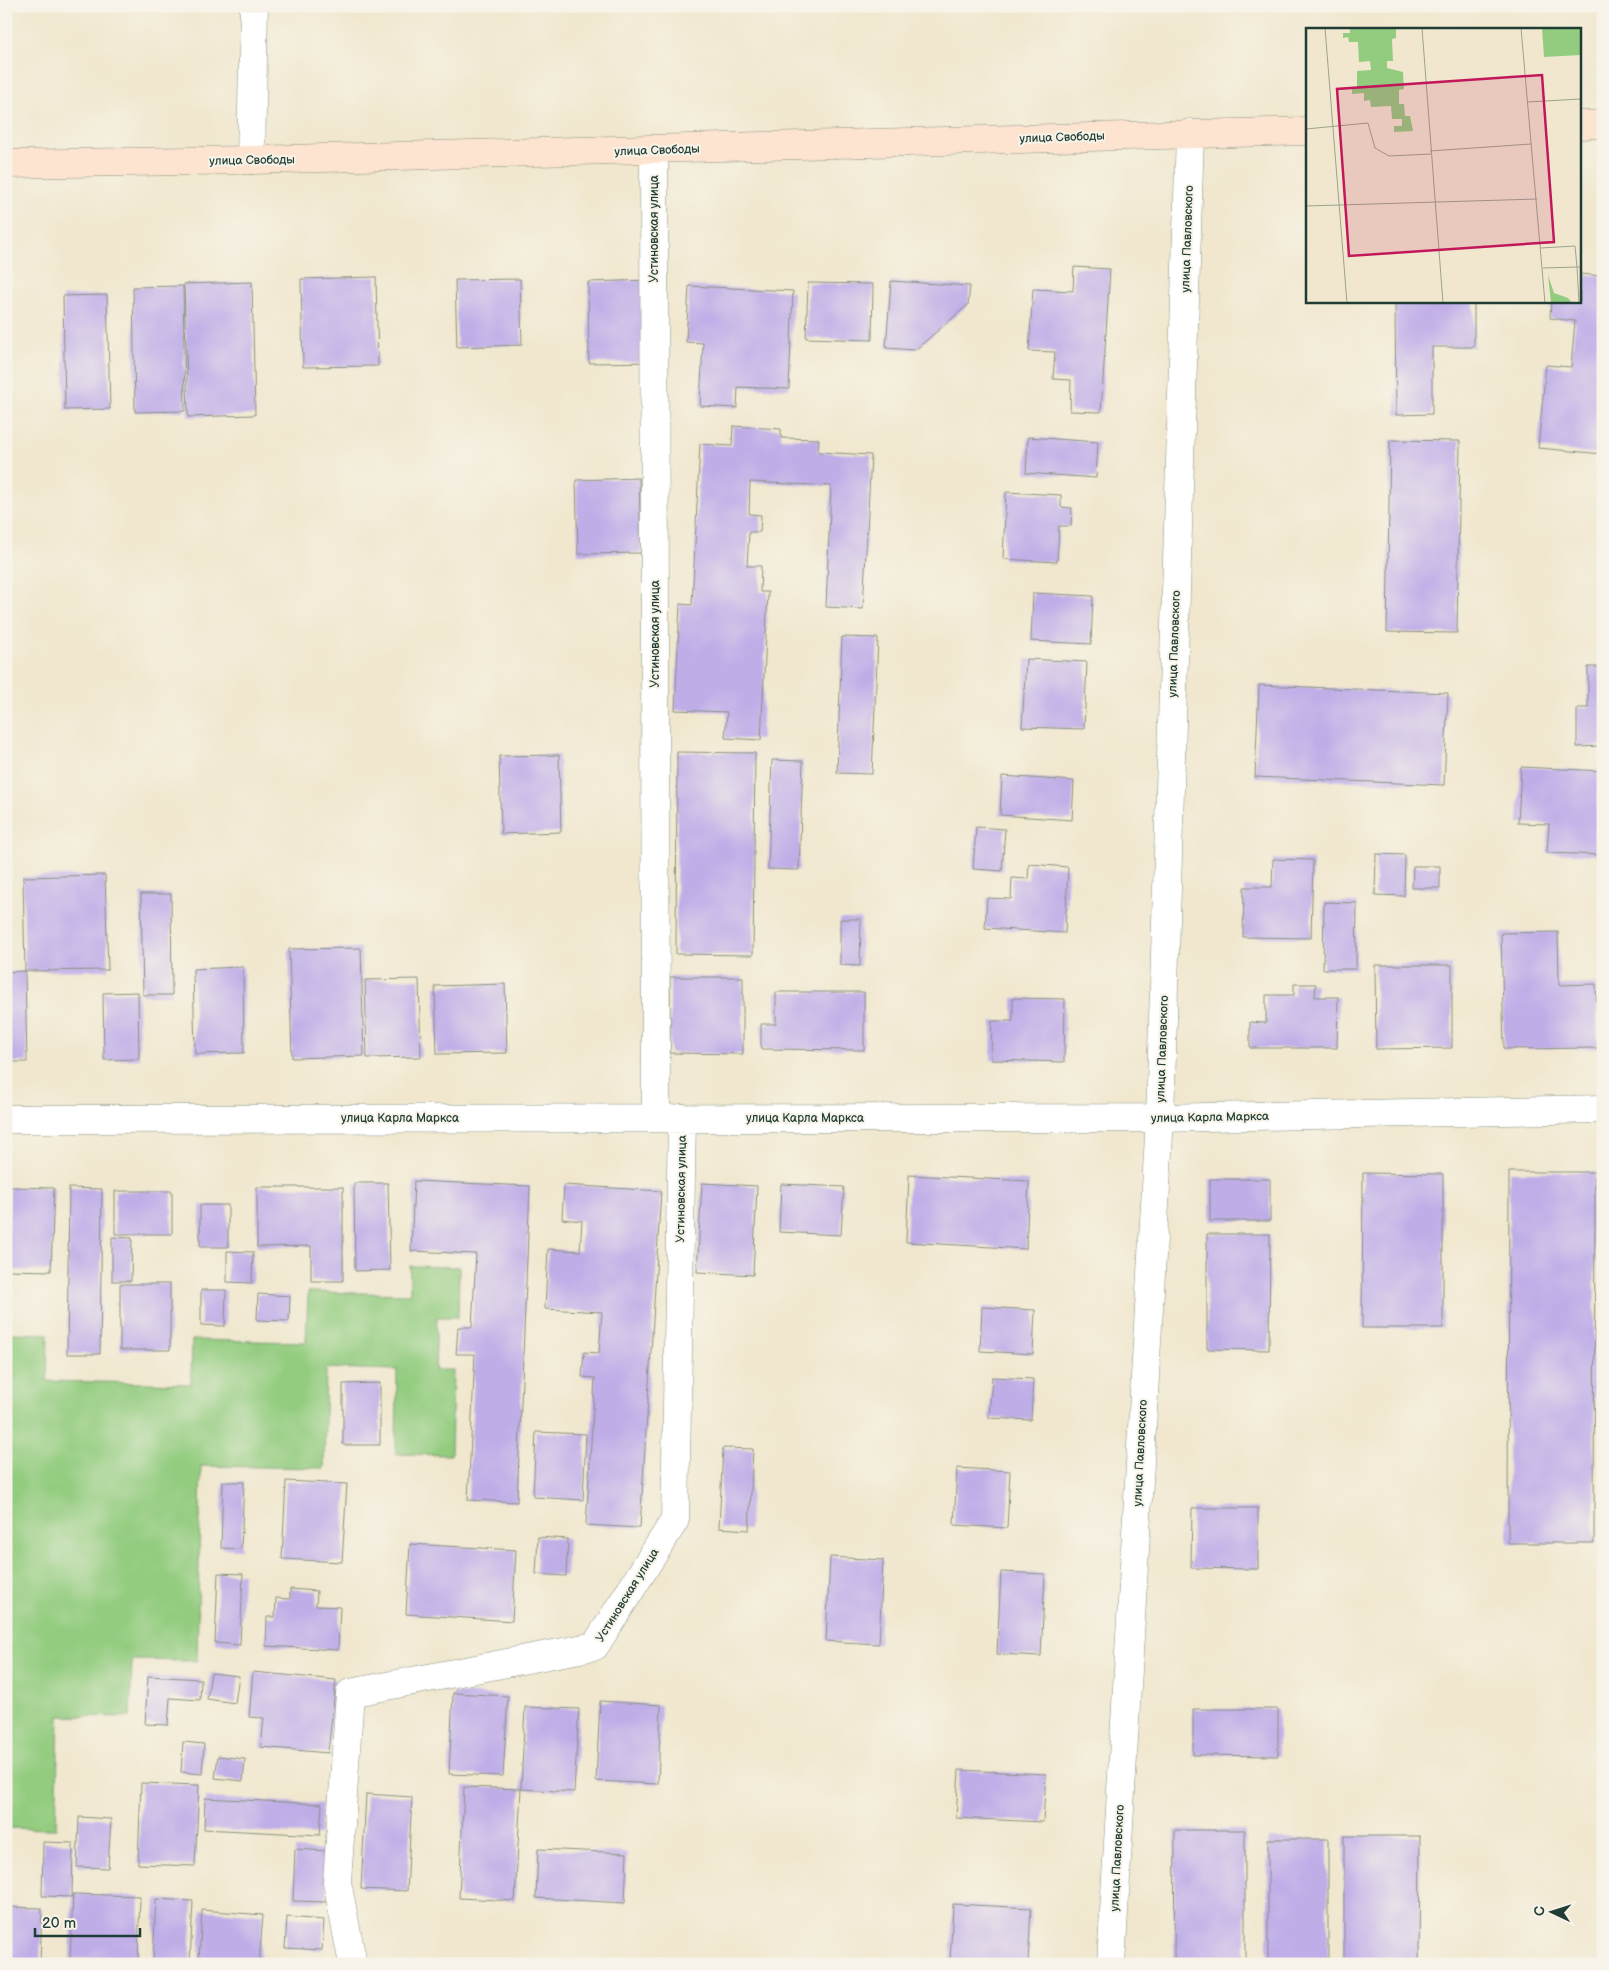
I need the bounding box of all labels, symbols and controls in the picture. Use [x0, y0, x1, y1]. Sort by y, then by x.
inset map [1306, 28, 1582, 302]
street label: улица Свободы [1019, 129, 1105, 146]
street label: улица Свободы [614, 142, 700, 159]
street label: улица Свободы [209, 152, 295, 169]
street label: Устиновская улица [647, 175, 662, 283]
street label: улица Павловского [1178, 185, 1197, 293]
street label: Устиновская улица [648, 580, 663, 688]
street label: улица Павловского [1165, 590, 1184, 698]
street label: улица Павловского [1153, 995, 1172, 1103]
street label: улица Карла Маркса [1151, 1109, 1269, 1126]
street label: улица Карла Маркса [341, 1111, 459, 1126]
street label: улица Карла Маркса [746, 1111, 864, 1126]
street label: Устиновская улица [673, 1135, 690, 1243]
street label: улица Павловского [1130, 1399, 1151, 1507]
street label: Устиновская улица [593, 1546, 662, 1645]
street label: улица Павловского [1107, 1804, 1128, 1912]
north arrow [1526, 1888, 1576, 1938]
scale bar [35, 1905, 140, 1937]
text: С [1531, 1905, 1548, 1917]
text: 20 m [42, 1914, 76, 1933]

